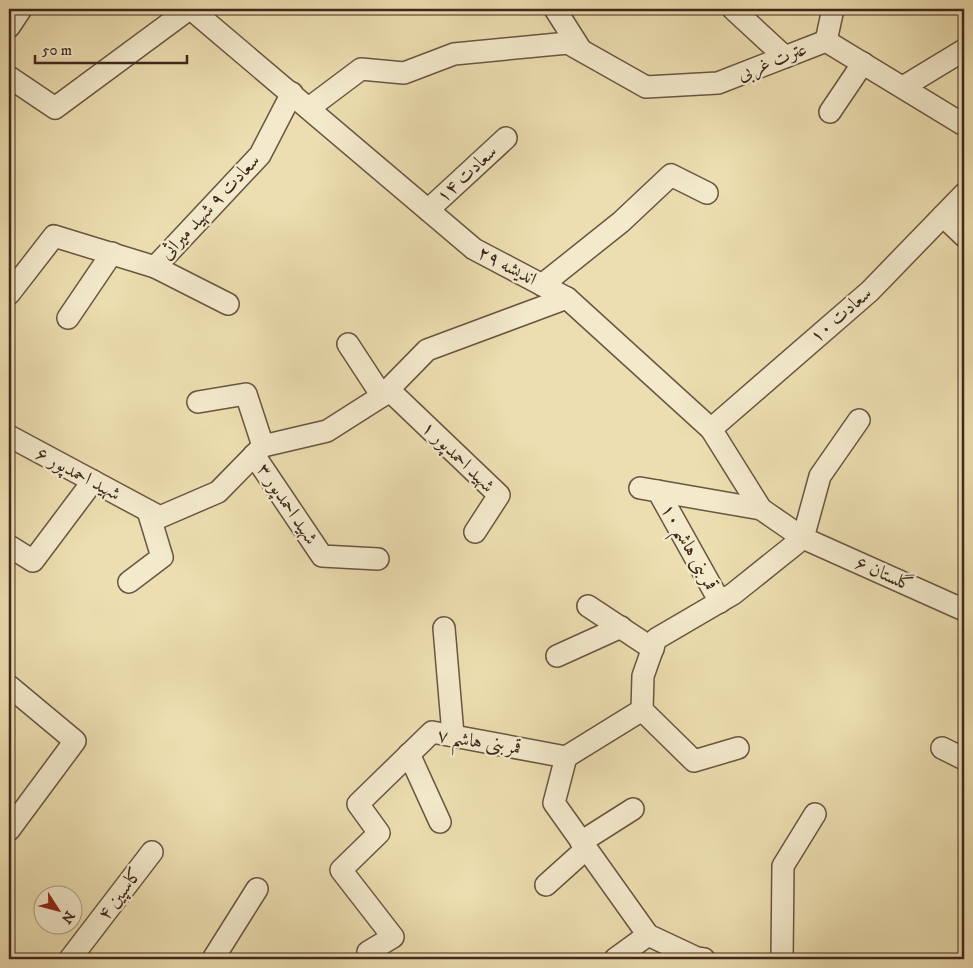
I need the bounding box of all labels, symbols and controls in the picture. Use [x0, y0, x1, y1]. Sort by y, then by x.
scale bar [35, 32, 188, 64]
street label: عترت غربی [734, 38, 811, 88]
text: 50 m [42, 41, 72, 60]
street label: سعادت ۱۴ [432, 140, 502, 208]
street label: سعادت ۹ شهید میراثی [155, 149, 265, 265]
street label: اندیشه ۲۹ [474, 241, 540, 291]
street label: سعادت ۱۰ [805, 282, 877, 348]
street label: شهید احمدپور ۱ [416, 416, 499, 498]
street label: شهید احمدپور ۶ [31, 442, 124, 507]
street label: شهید احمدپور ۳ [251, 459, 322, 549]
street label: قمربنی هاشم ۱۰ [650, 500, 722, 598]
street label: گلستان ۶ [852, 550, 917, 597]
street label: قمربنی هاشم ۷ [434, 724, 522, 767]
street label: کاسپین ۴ [93, 863, 147, 925]
north arrow [32, 886, 82, 936]
text: N [57, 907, 78, 927]

